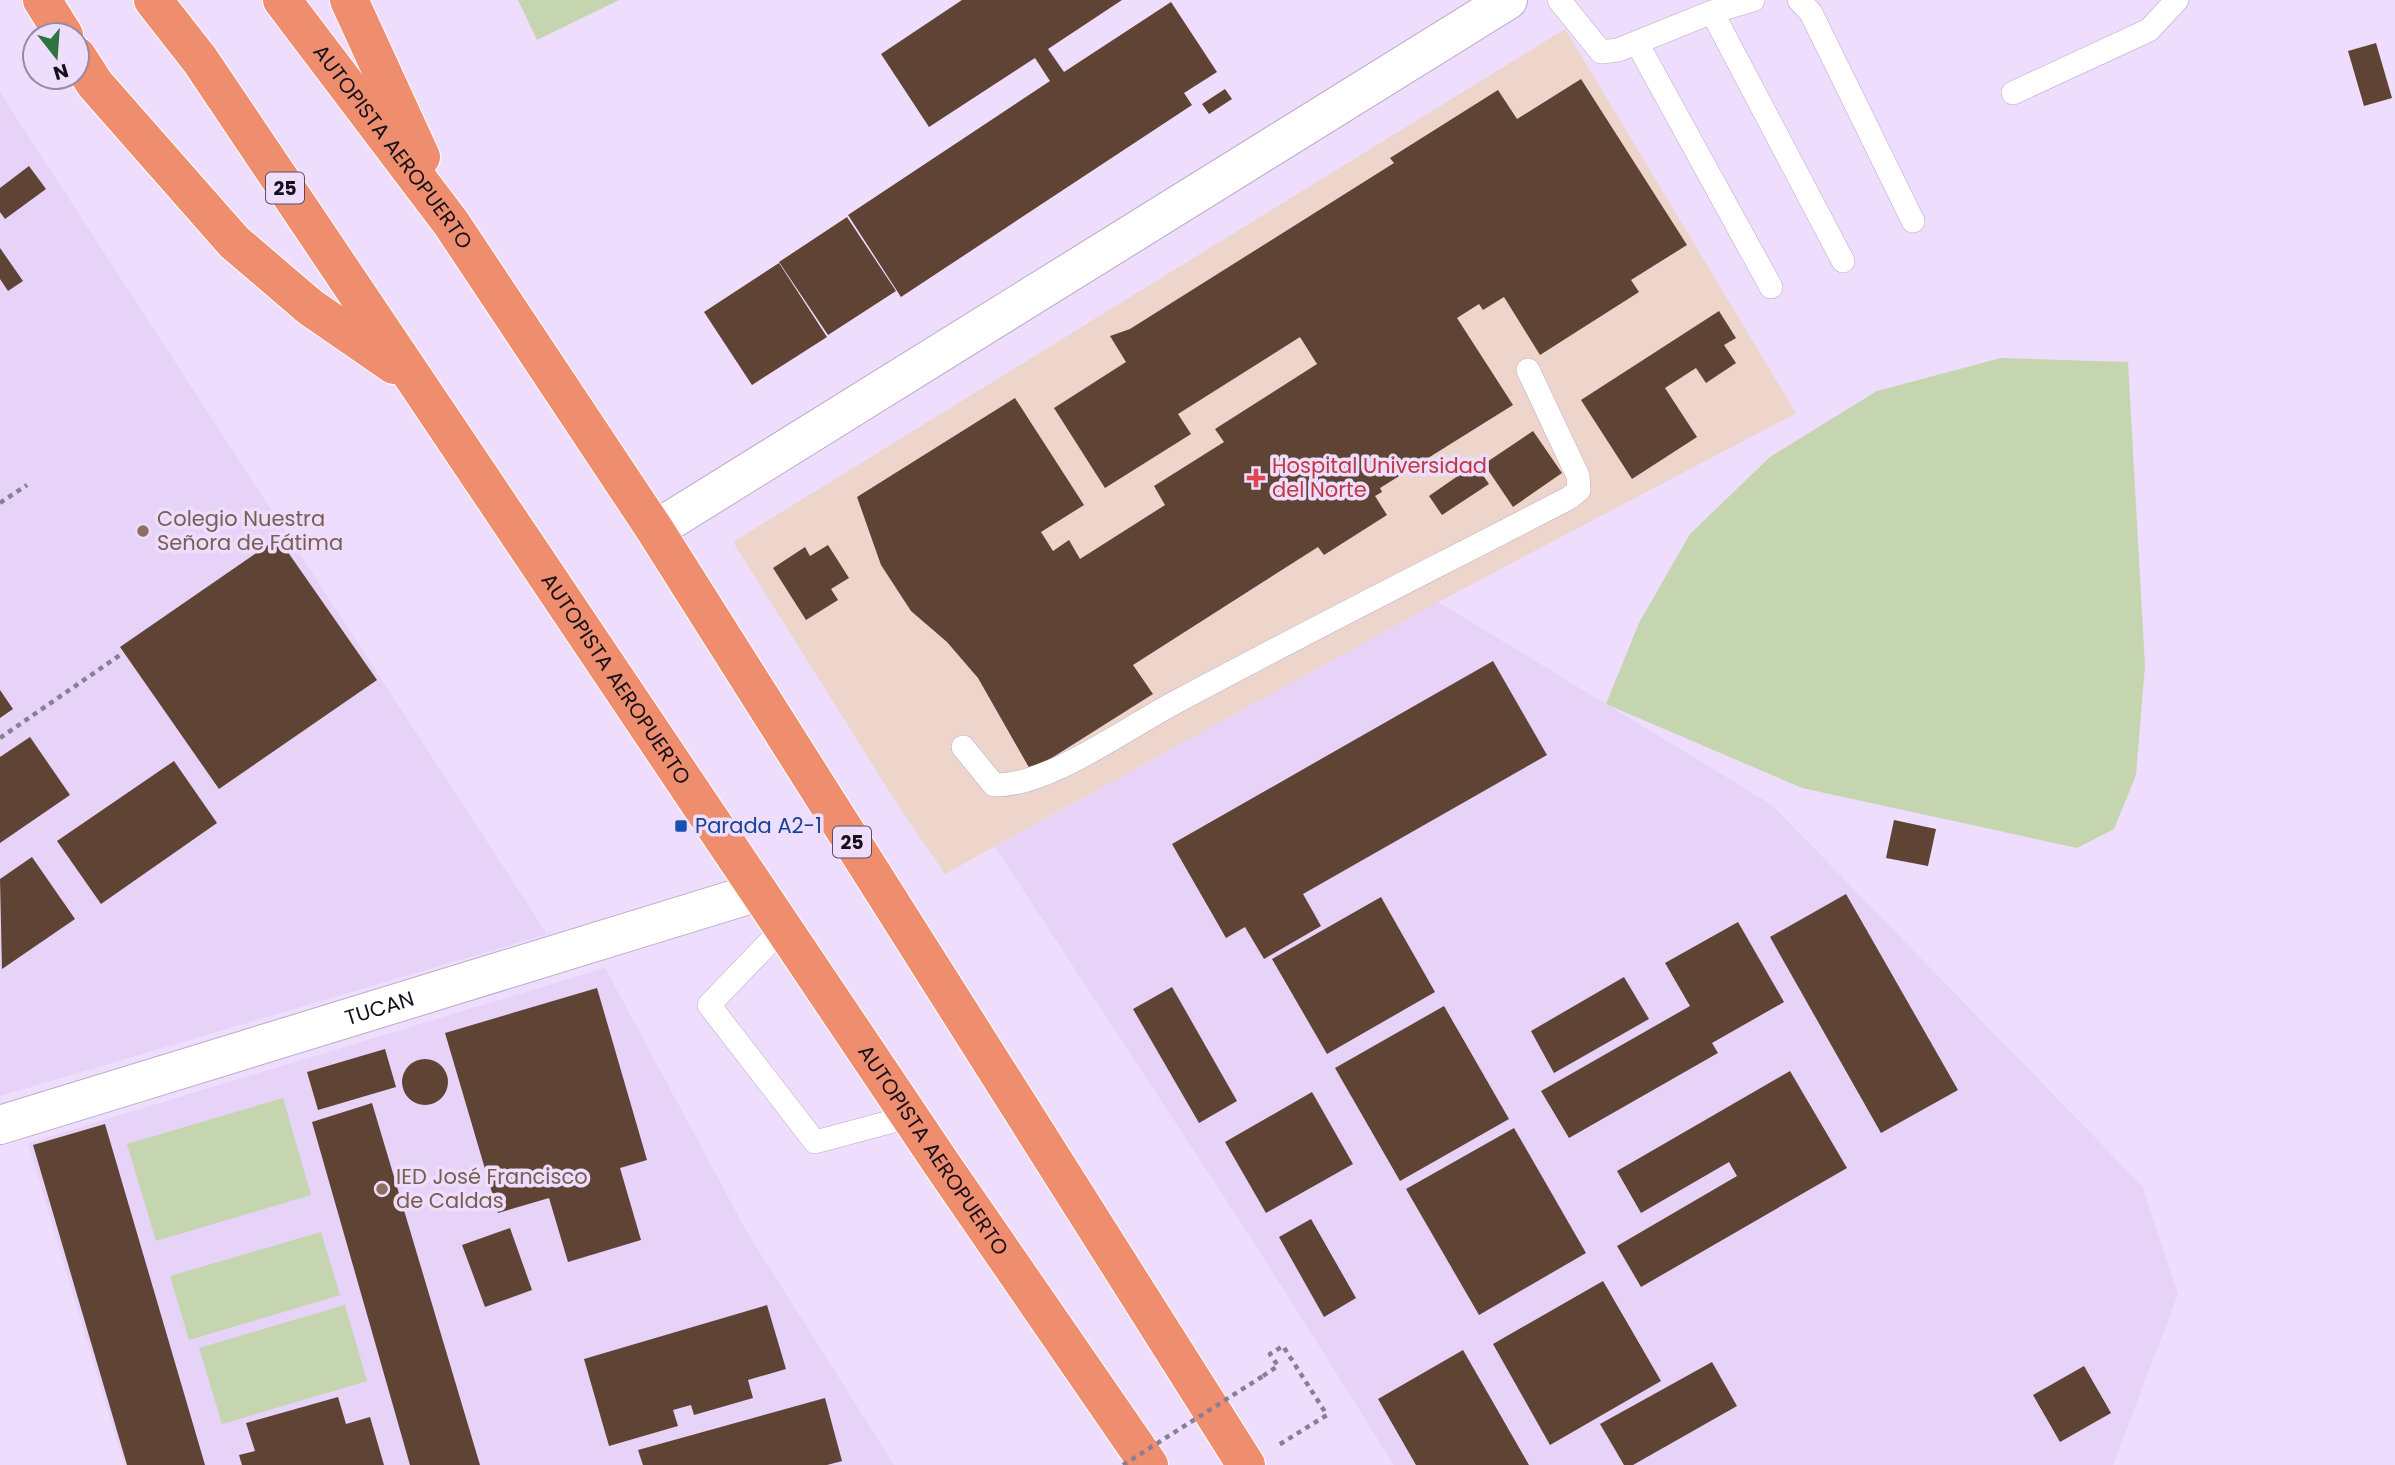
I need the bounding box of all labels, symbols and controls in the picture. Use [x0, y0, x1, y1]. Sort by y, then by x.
north arrow [21, 21, 91, 91]
street label: AUTOPISTA AEROPUERTO [307, 38, 479, 255]
text: N [50, 57, 72, 87]
road number: 25 [266, 172, 304, 204]
place label: Hospital Universidad del Norte [1272, 451, 1487, 504]
marker: Hospital Universidad del Norte [1246, 468, 1266, 488]
place label: Colegio Nuestra Señora de Fátima [157, 504, 343, 557]
marker: Colegio Nuestra Señora de Fátima [135, 523, 151, 539]
street label: AUTOPISTA AEROPUERTO [535, 567, 698, 790]
place label: Parada A2-1 [695, 811, 822, 840]
marker: Parada A2-1 [673, 818, 689, 834]
road number: 25 [833, 827, 871, 858]
street label: TUCAN [341, 984, 417, 1032]
street label: AUTOPISTA AEROPUERTO [852, 1039, 1015, 1261]
place label: IED José Francisco de Caldas [396, 1162, 588, 1215]
marker: IED José Francisco de Caldas [374, 1181, 390, 1197]

